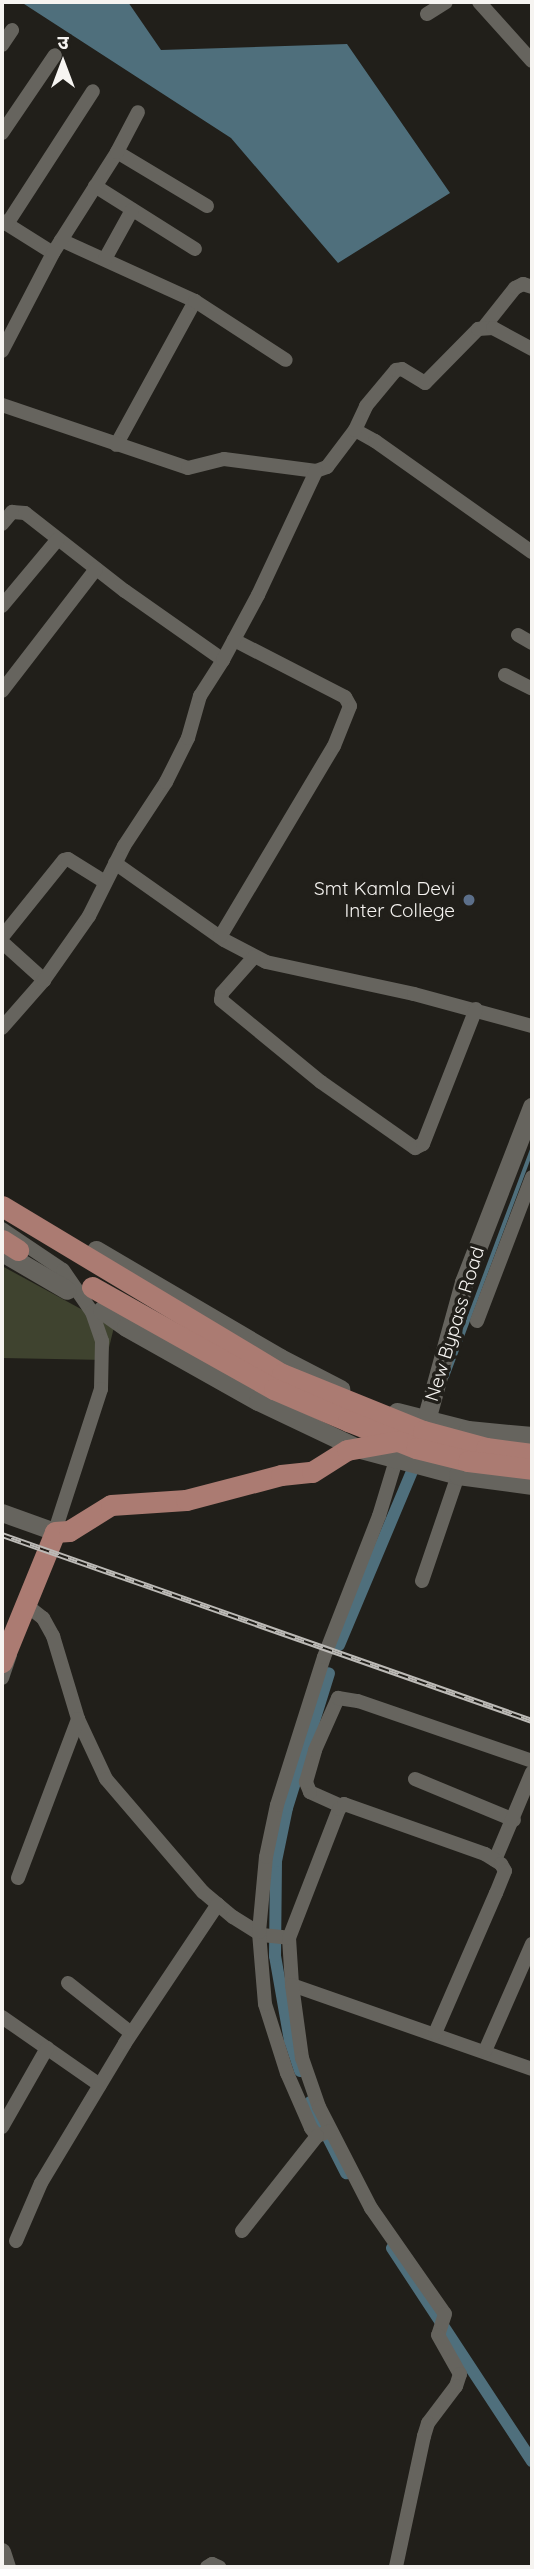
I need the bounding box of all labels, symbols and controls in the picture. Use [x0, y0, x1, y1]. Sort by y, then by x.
north arrow [28, 28, 98, 98]
text: उ [57, 30, 69, 54]
place label: Smt Kamla Devi Inter College [314, 878, 455, 922]
marker: Smt Kamla Devi Inter College [461, 892, 477, 908]
street label: New Bypass Road [421, 1244, 489, 1404]

